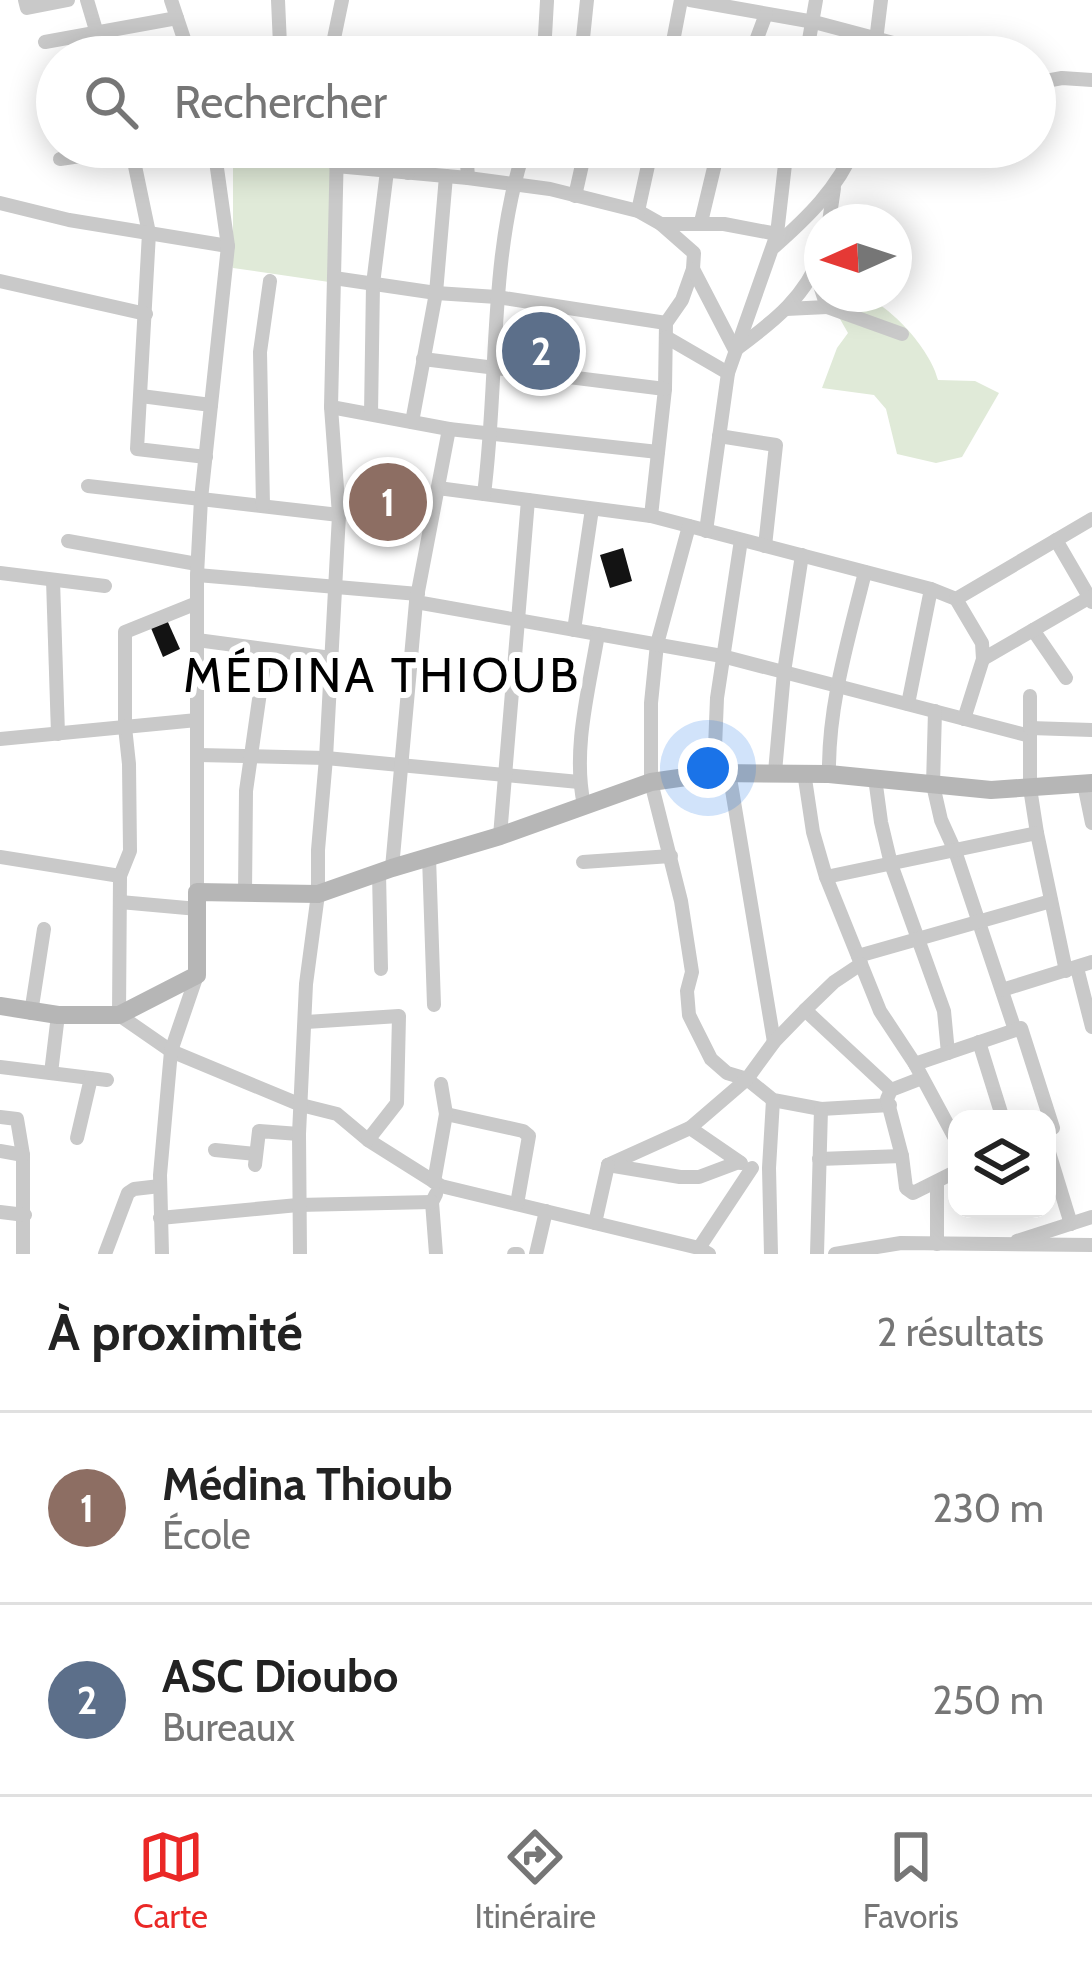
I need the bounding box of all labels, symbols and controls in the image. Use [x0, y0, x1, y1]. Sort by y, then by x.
search box [36, 36, 1056, 168]
icon: search [78, 69, 144, 135]
text: Rechercher [174, 75, 387, 129]
north arrow [804, 204, 912, 312]
pin: 2 [502, 306, 580, 396]
pin: 1 [349, 457, 427, 547]
district label: MÉDINA THIOUB [183, 646, 581, 704]
your location [678, 738, 738, 798]
map controls [948, 1110, 1056, 1218]
button: layers [948, 1110, 1056, 1218]
text: À proximité [48, 1301, 303, 1363]
text: 2 résultats [877, 1308, 1044, 1356]
text: Médina Thioub [162, 1457, 452, 1511]
text: 1 [80, 1484, 94, 1532]
text: 230 m [932, 1484, 1044, 1532]
text: École [162, 1511, 251, 1559]
text: ASC Dioubo [162, 1649, 398, 1703]
text: 2 [77, 1676, 97, 1724]
text: 250 m [932, 1676, 1044, 1724]
text: Bureaux [162, 1703, 295, 1751]
tab: Carte [133, 1824, 208, 1936]
tab: Itinéraire [475, 1824, 596, 1936]
tab: Favoris [863, 1824, 959, 1936]

